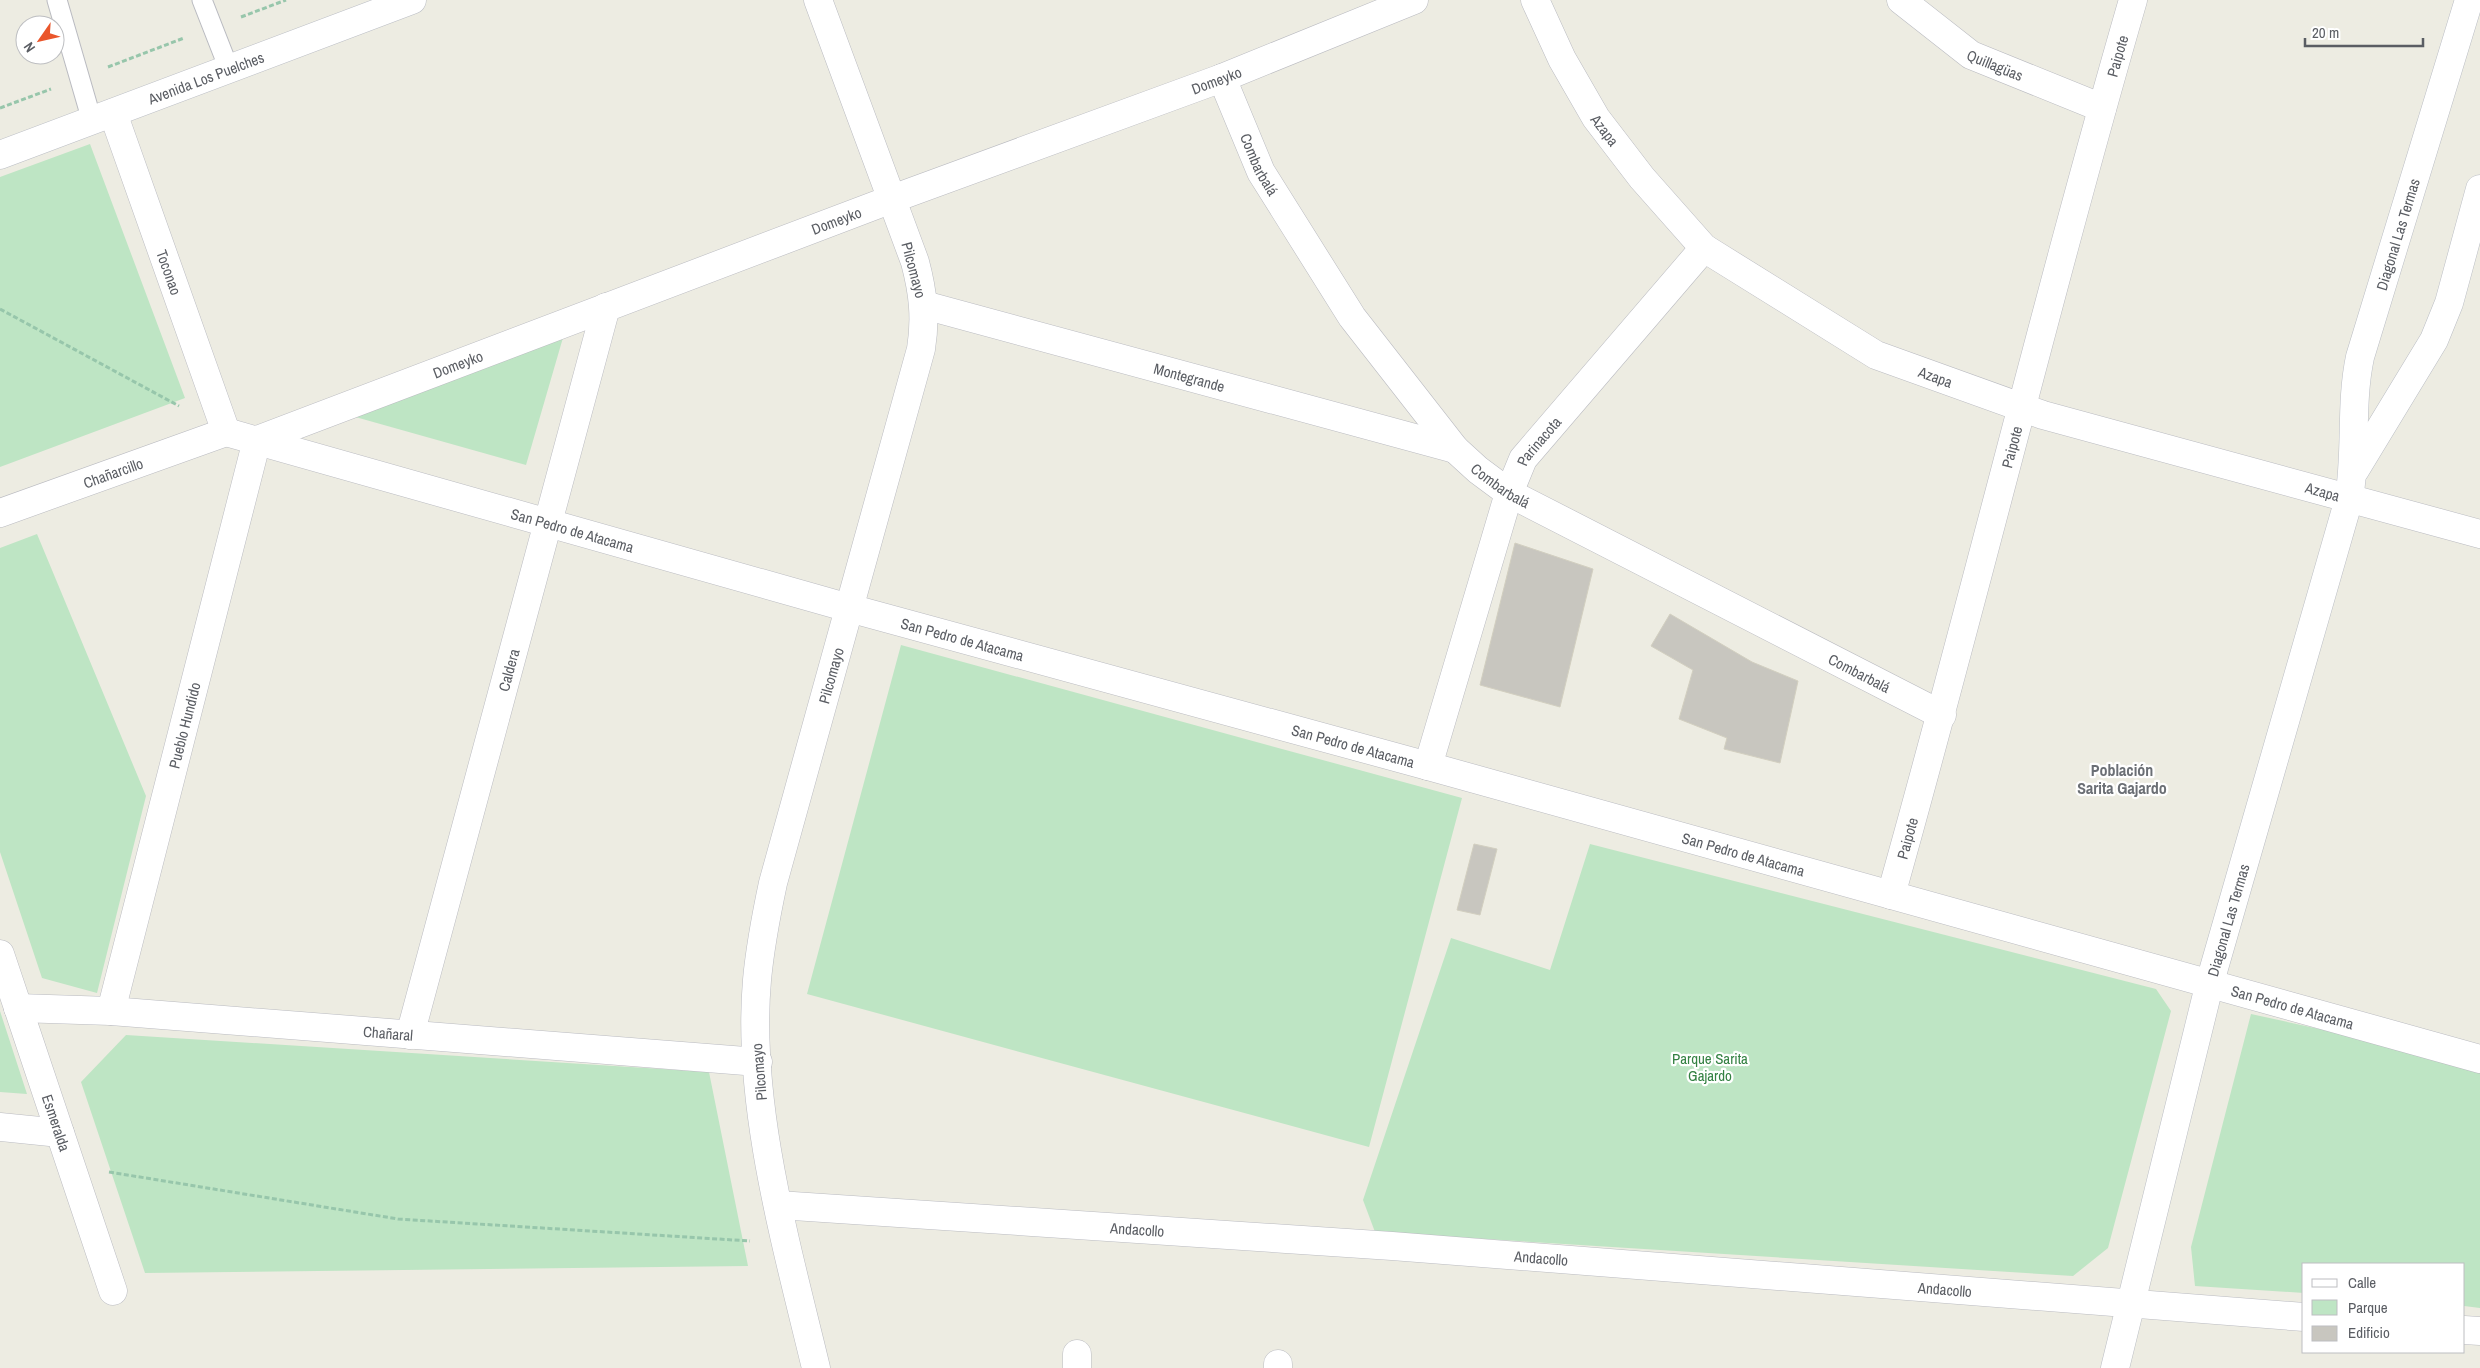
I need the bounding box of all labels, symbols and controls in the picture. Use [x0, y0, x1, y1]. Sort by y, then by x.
north arrow [15, 15, 65, 65]
scale bar [2305, 15, 2422, 47]
text: 20 m [2312, 22, 2339, 43]
street label: Paipote [2101, 32, 2133, 79]
text: N [19, 39, 39, 56]
street label: Quillagüas [1964, 44, 2026, 86]
street label: Avenida Los Puelches [144, 46, 267, 109]
street label: Domeyko [1188, 61, 1245, 99]
street label: Azapa [1586, 109, 1624, 150]
street label: Combarbalá [1235, 130, 1284, 200]
street label: Diagonal Las Termas [2370, 176, 2424, 293]
street label: Domeyko [808, 201, 864, 239]
street label: Pilcomayo [896, 240, 932, 301]
street label: Toconao [152, 247, 187, 298]
street label: Domeyko [430, 345, 486, 383]
street label: Montegrande [1152, 357, 1227, 397]
street label: Azapa [1915, 360, 1956, 392]
street label: Parinacota [1511, 412, 1566, 469]
street label: Paipote [1996, 424, 2027, 470]
street label: Chañarcillo [80, 452, 146, 493]
street label: Combarbalá [1466, 458, 1534, 513]
street label: Azapa [2302, 476, 2342, 506]
street label: San Pedro de Atacama [509, 503, 636, 557]
street label: San Pedro de Atacama [899, 612, 1026, 666]
street label: Pilcomayo [813, 645, 848, 706]
street label: Caldera [493, 646, 524, 694]
street label: Combarbalá [1825, 648, 1894, 697]
street label: Pueblo Hundido [163, 680, 205, 771]
street label: San Pedro de Atacama [1289, 719, 1417, 772]
district label: Población Sarita Gajardo [2077, 759, 2167, 799]
street label: Paipote [1891, 815, 1923, 861]
street label: San Pedro de Atacama [1680, 827, 1807, 881]
street label: Diagonal Las Termas [2202, 861, 2254, 979]
street label: San Pedro de Atacama [2229, 980, 2356, 1034]
street label: Chañaral [362, 1020, 414, 1045]
street label: Pilcomayo [746, 1042, 772, 1102]
park label: Parque Sarita Gajardo [1672, 1048, 1748, 1086]
street label: Esmeralda [37, 1092, 76, 1154]
street label: Andacollo [1109, 1217, 1165, 1241]
street label: Andacollo [1512, 1245, 1569, 1270]
legend [2302, 1263, 2465, 1353]
text: Calle [2348, 1272, 2376, 1293]
street label: Andacollo [1916, 1276, 1973, 1302]
text: Parque [2348, 1297, 2388, 1318]
text: Edificio [2348, 1322, 2390, 1343]

